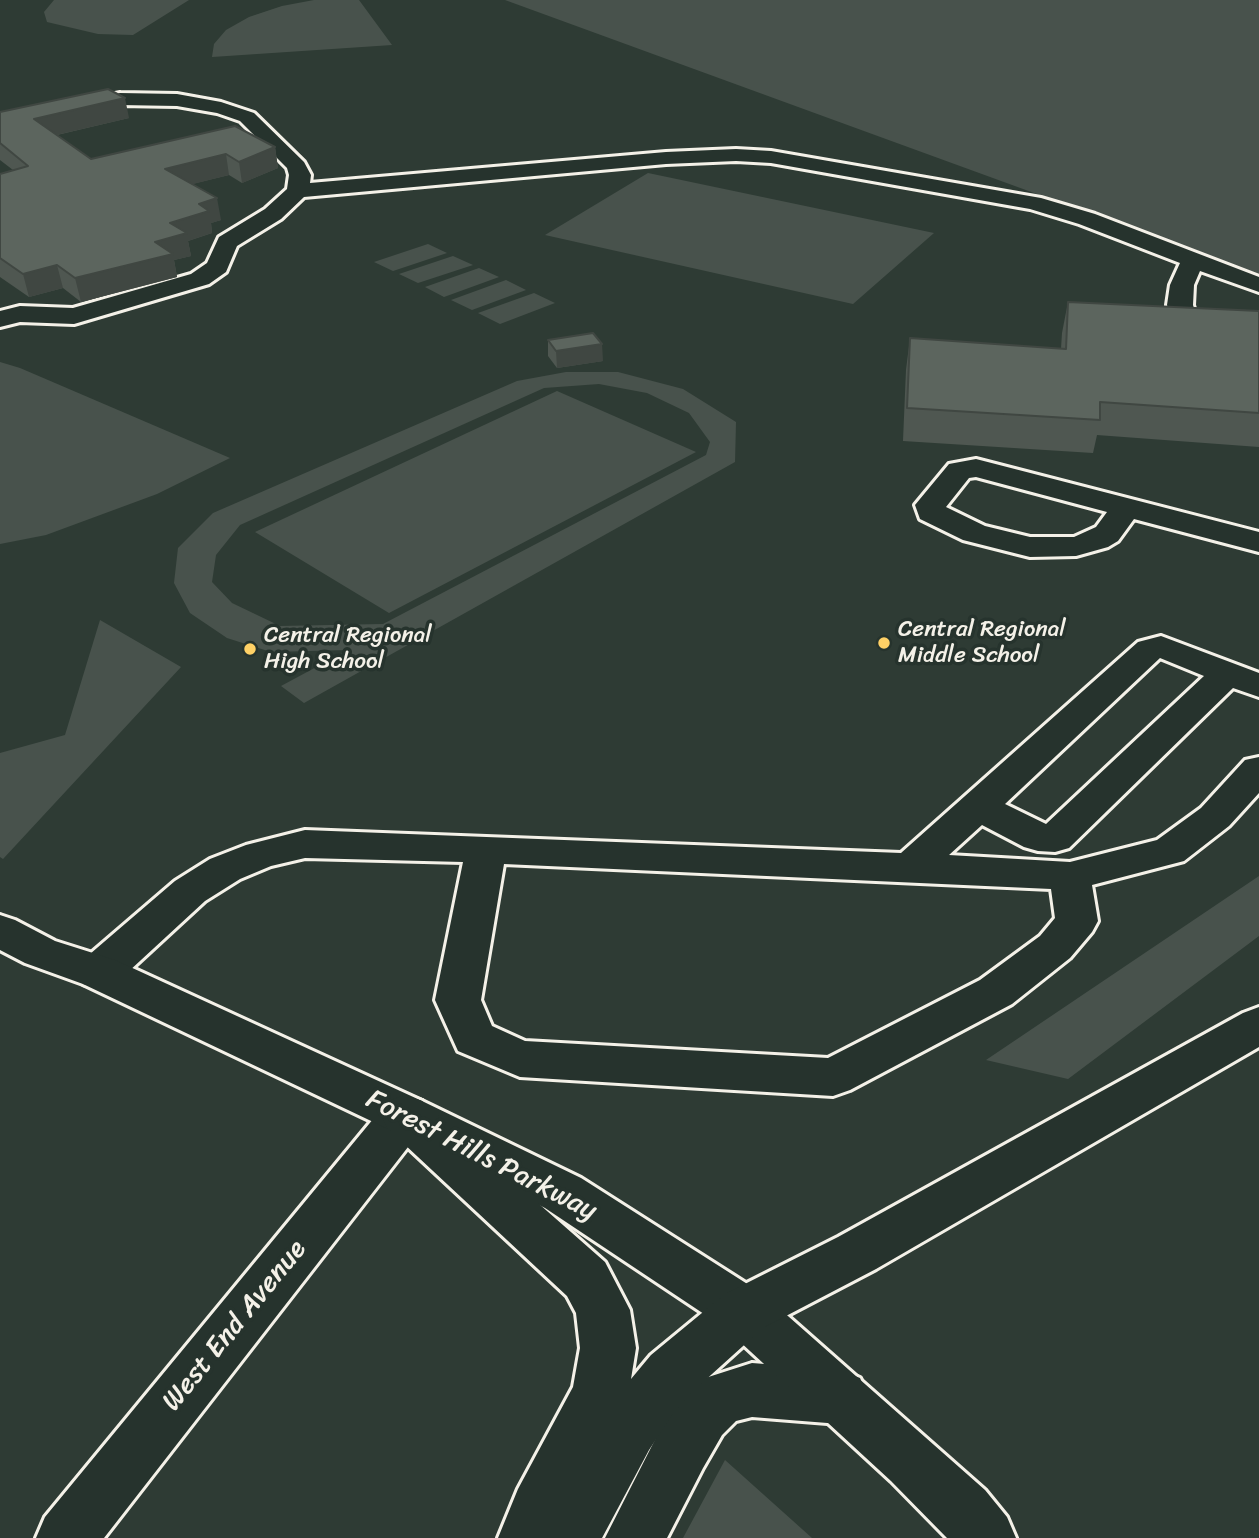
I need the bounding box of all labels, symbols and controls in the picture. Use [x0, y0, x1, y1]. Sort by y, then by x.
place label: Central Regional Middle School [898, 616, 1066, 670]
place label: Central Regional High School [264, 622, 432, 676]
marker: Central Regional Middle School [876, 635, 892, 651]
marker: Central Regional High School [242, 641, 258, 657]
street label: Forest Hills Parkway [360, 1083, 602, 1229]
street label: West End Avenue [156, 1234, 314, 1418]

